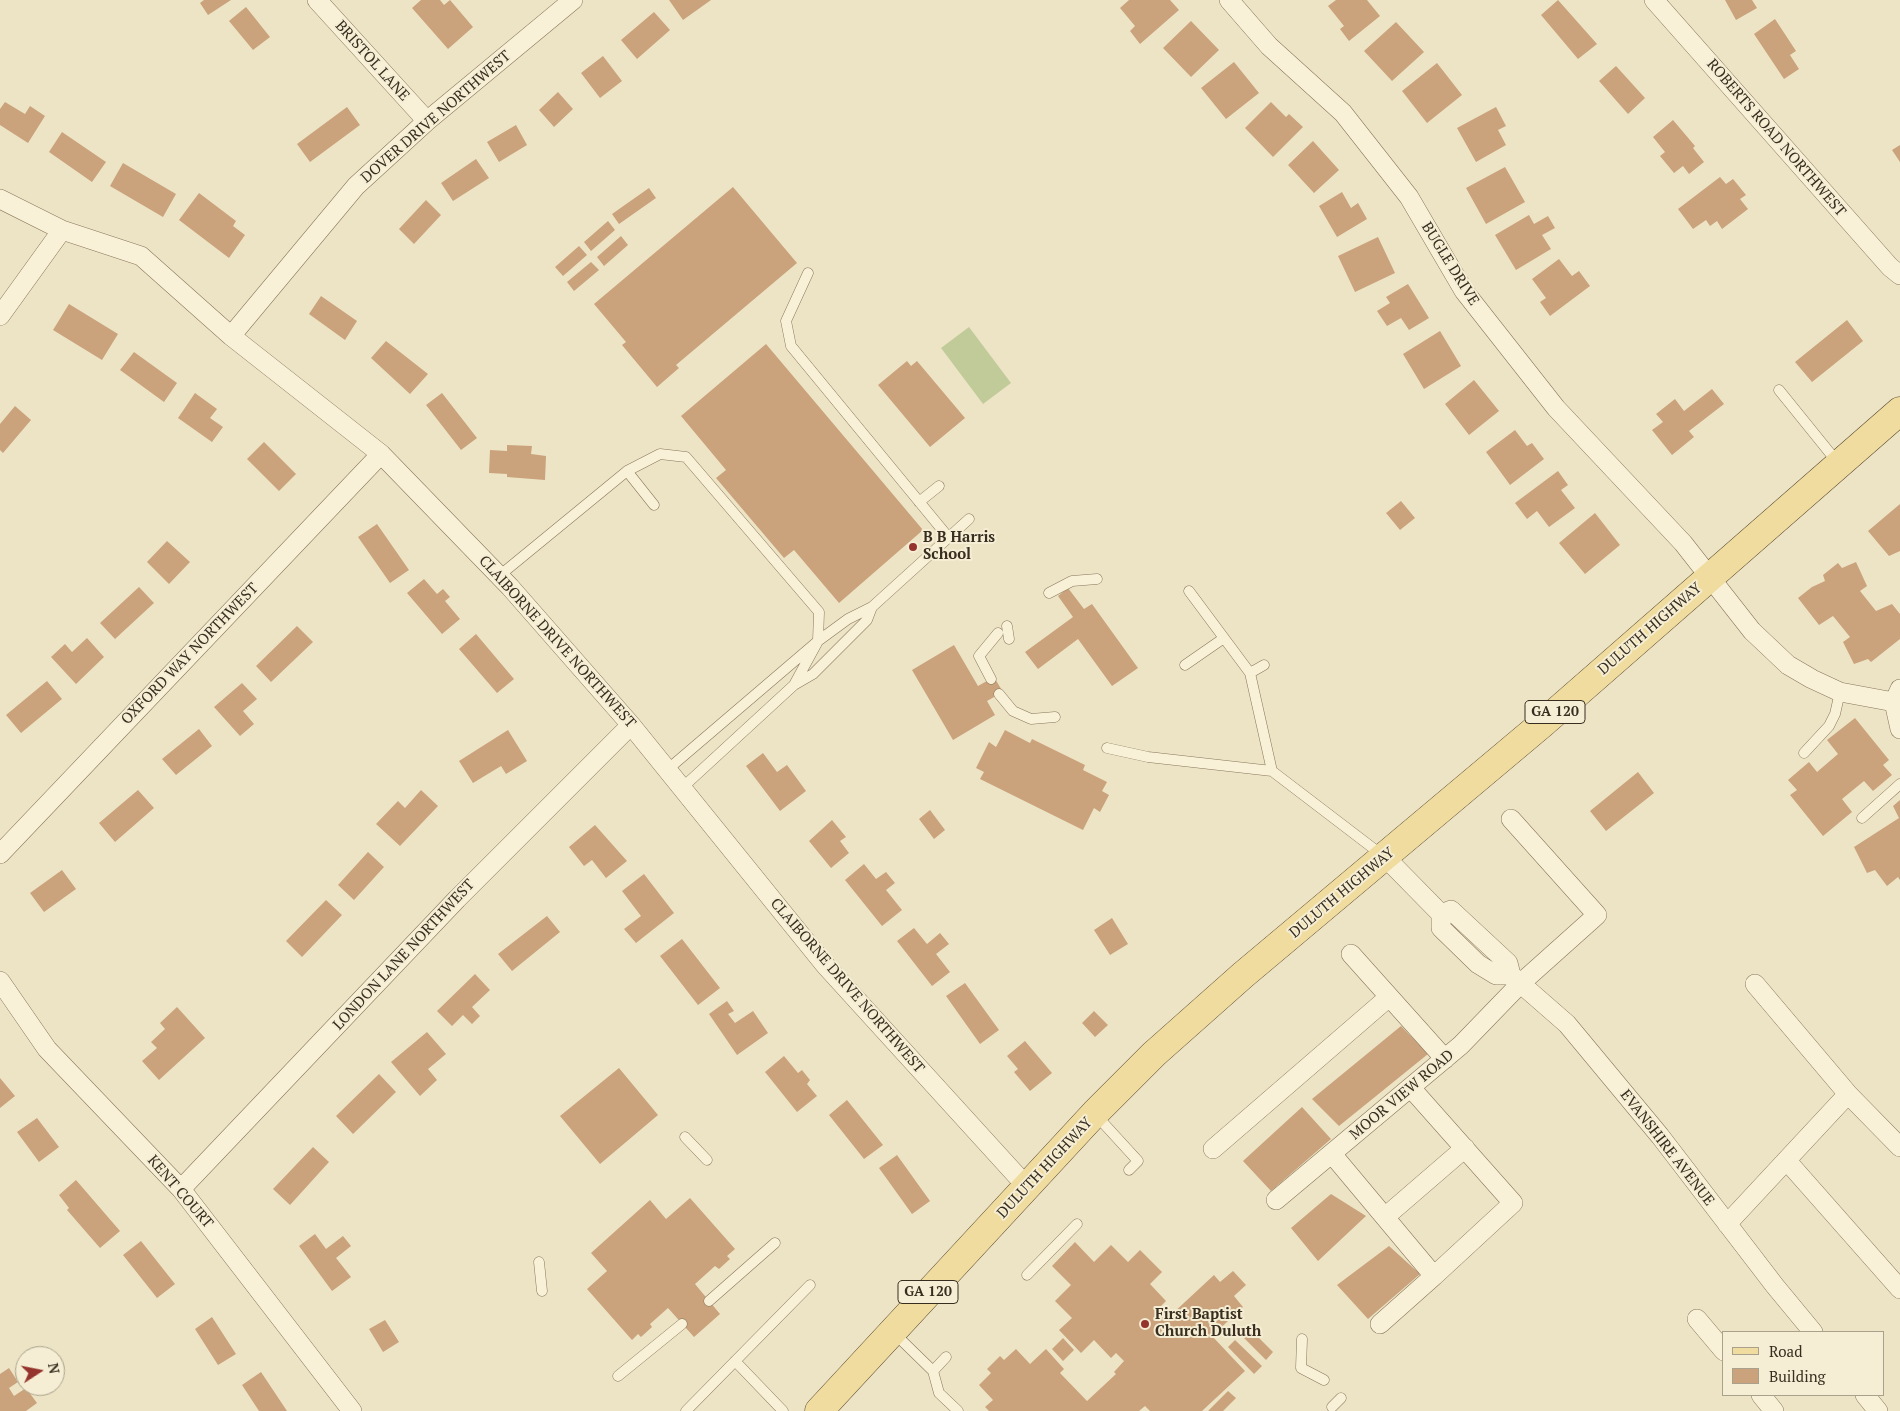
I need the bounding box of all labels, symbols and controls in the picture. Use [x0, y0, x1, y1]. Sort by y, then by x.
street label: BRISTOL LANE [331, 17, 413, 105]
street label: DOVER DRIVE NORTHWEST [357, 47, 515, 187]
street label: ROBERTS ROAD NORTHWEST [1703, 55, 1849, 221]
street label: BUGLE DRIVE [1417, 219, 1483, 309]
place label: B B Harris School [923, 529, 995, 564]
marker: B B Harris School [907, 541, 919, 553]
street label: CLAIBORNE DRIVE NORTHWEST [475, 552, 639, 732]
street label: DULUTH HIGHWAY [1594, 579, 1706, 679]
street label: OXFORD WAY NORTHWEST [118, 580, 262, 728]
road number: GA 120 [1525, 700, 1585, 724]
street label: DULUTH HIGHWAY [1286, 844, 1398, 942]
street label: LONDON LANE NORTHWEST [329, 876, 479, 1034]
street label: CLAIBORNE DRIVE NORTHWEST [766, 895, 928, 1077]
street label: MOOR VIEW ROAD [1346, 1046, 1458, 1144]
street label: EVANSHIRE AVENUE [1616, 1086, 1718, 1210]
street label: DULUTH HIGHWAY [994, 1114, 1096, 1222]
street label: KENT COURT [143, 1152, 217, 1232]
road number: GA 120 [898, 1280, 958, 1304]
place label: First Baptist Church Duluth [1155, 1306, 1261, 1341]
marker: First Baptist Church Duluth [1139, 1318, 1151, 1330]
legend [1722, 1331, 1885, 1396]
text: Road [1769, 1341, 1802, 1361]
north arrow [15, 1346, 65, 1396]
text: N [44, 1361, 65, 1375]
text: Building [1769, 1366, 1826, 1386]

